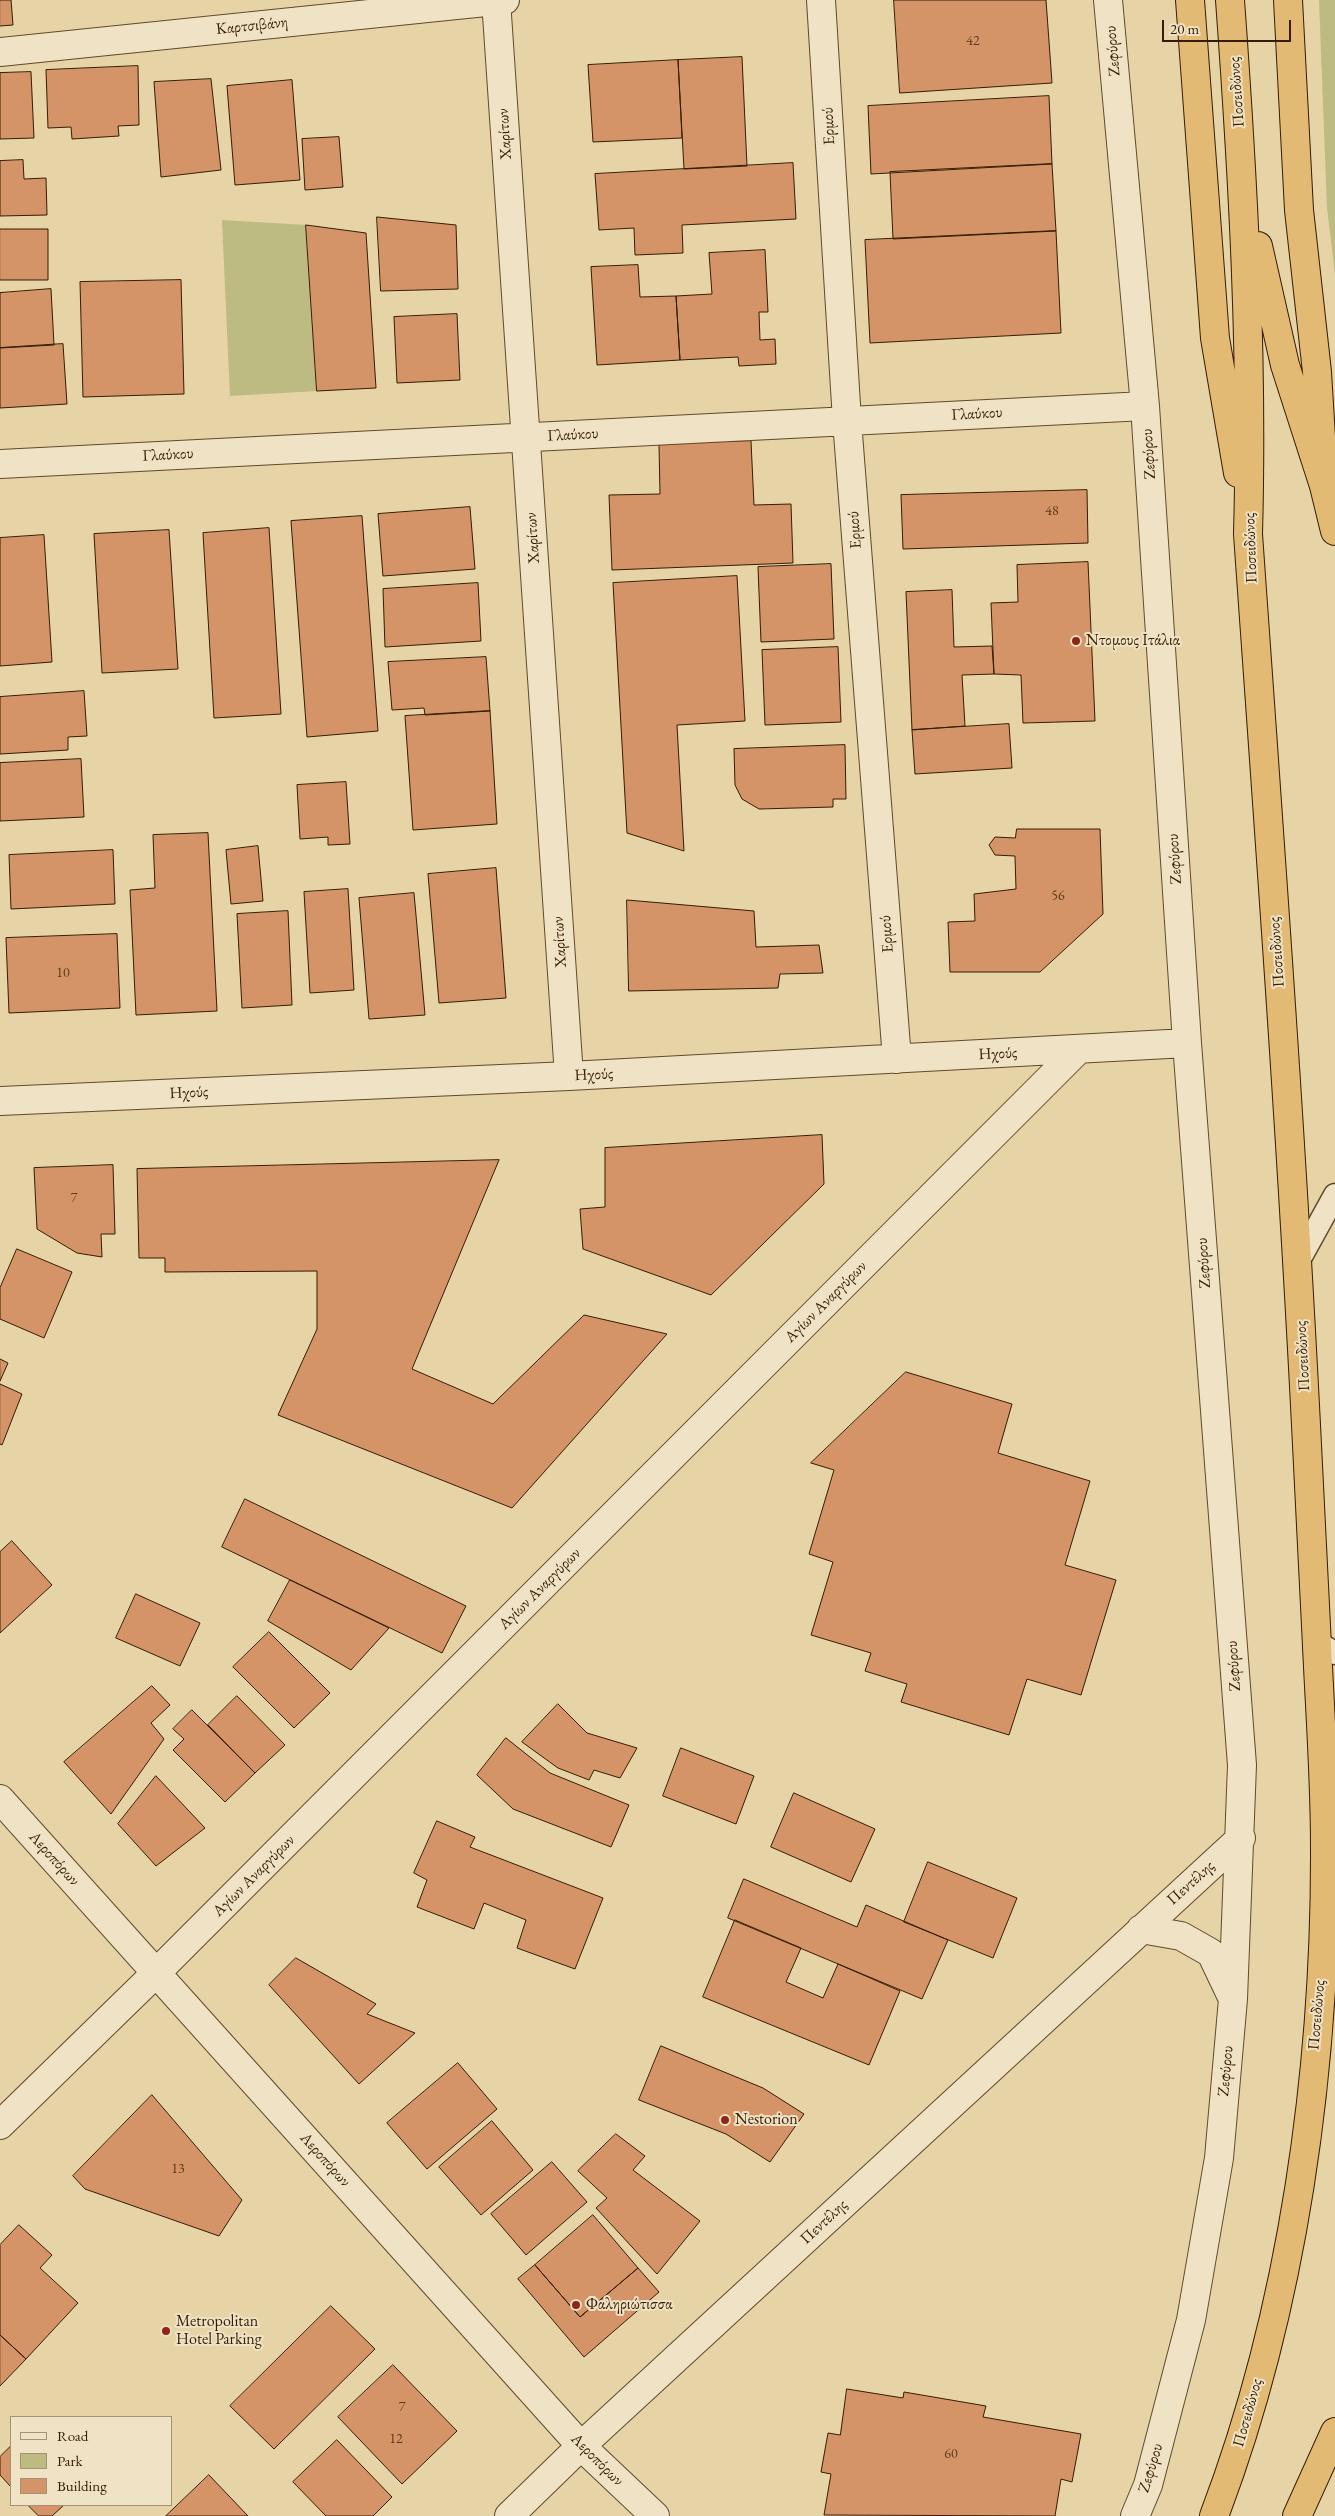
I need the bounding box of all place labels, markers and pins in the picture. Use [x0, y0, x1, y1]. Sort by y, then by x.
place label: Ντομους Ιτάλια [1086, 631, 1180, 651]
marker: Ντομους Ιτάλια [1070, 635, 1082, 647]
place label: Nestorion [735, 2110, 798, 2130]
marker: Nestorion [719, 2114, 731, 2126]
place label: Φαληριώτισσα [586, 2295, 673, 2315]
marker: Φαληριώτισσα [570, 2299, 582, 2311]
place label: Metropolitan Hotel Parking [176, 2312, 262, 2350]
marker: Metropolitan Hotel Parking [160, 2325, 172, 2337]

